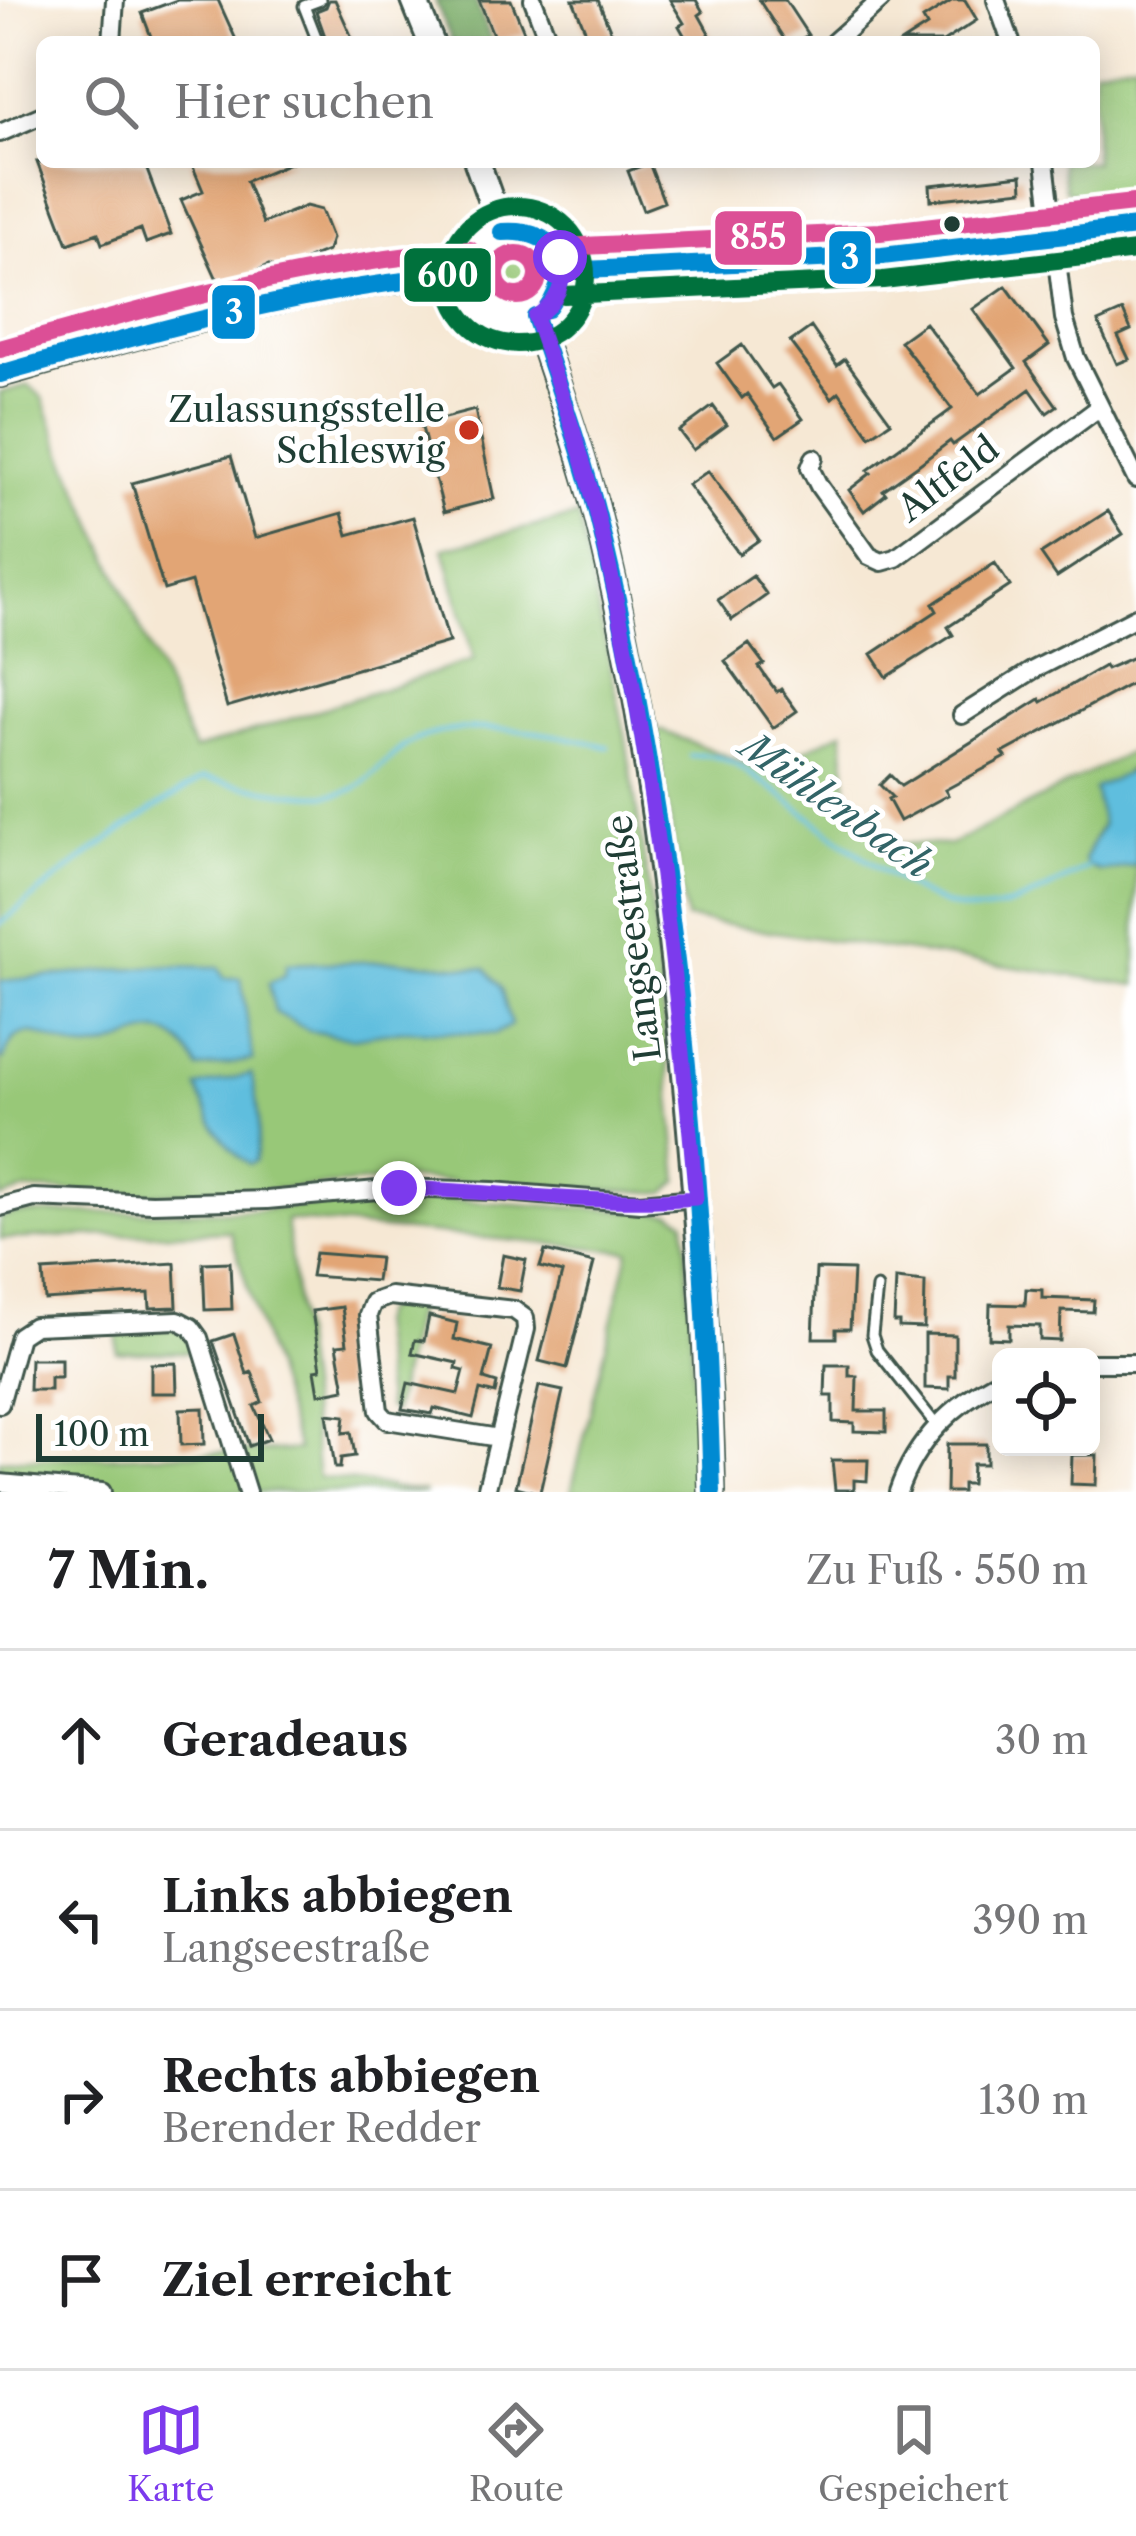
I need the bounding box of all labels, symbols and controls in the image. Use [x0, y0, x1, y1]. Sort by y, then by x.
search box [36, 36, 1100, 168]
icon: search [78, 69, 144, 135]
text: Hier suchen [174, 74, 434, 130]
line badge: 855 [713, 209, 804, 267]
unlabelled marker [941, 213, 963, 235]
text: 855 [730, 217, 786, 258]
line badge: 3 [827, 229, 873, 286]
route start [533, 230, 587, 284]
text: 3 [841, 237, 859, 278]
line badge: 600 [402, 246, 493, 304]
text: 600 [417, 255, 479, 296]
line badge: 3 [210, 283, 257, 341]
text: 3 [225, 292, 243, 333]
place label: Zulassungsstelle Schleswig [168, 387, 446, 472]
marker: Zulassungsstelle Schleswig [456, 417, 482, 443]
street label: Altfeld [888, 426, 1007, 531]
water label: Mühlenbach [729, 719, 942, 888]
street label: Langseestraße [596, 813, 670, 1063]
route end [372, 1161, 426, 1215]
map controls [992, 1348, 1100, 1456]
button: locate [992, 1348, 1100, 1456]
scale bar [36, 1408, 264, 1461]
text: 100 m [54, 1414, 149, 1455]
text: 7 Min. [48, 1539, 209, 1601]
text: Zu Fuß · 550 m [806, 1546, 1088, 1594]
icon: ahead [48, 1707, 114, 1773]
text: Geradeaus [162, 1712, 408, 1768]
text: 30 m [995, 1716, 1088, 1764]
text: Links abbiegen [162, 1868, 513, 1924]
icon: left [48, 1887, 114, 1953]
text: 390 m [972, 1896, 1088, 1944]
text: Langseestraße [162, 1924, 430, 1972]
text: Rechts abbiegen [162, 2048, 540, 2104]
icon: right [48, 2067, 114, 2133]
text: 130 m [979, 2076, 1088, 2124]
text: Berender Redder [162, 2104, 481, 2152]
icon: arrive [48, 2247, 114, 2313]
text: Ziel erreicht [162, 2252, 451, 2308]
tab: Karte [127, 2397, 214, 2510]
tab: Route [469, 2397, 564, 2510]
tab: Gespeichert [818, 2397, 1009, 2510]

